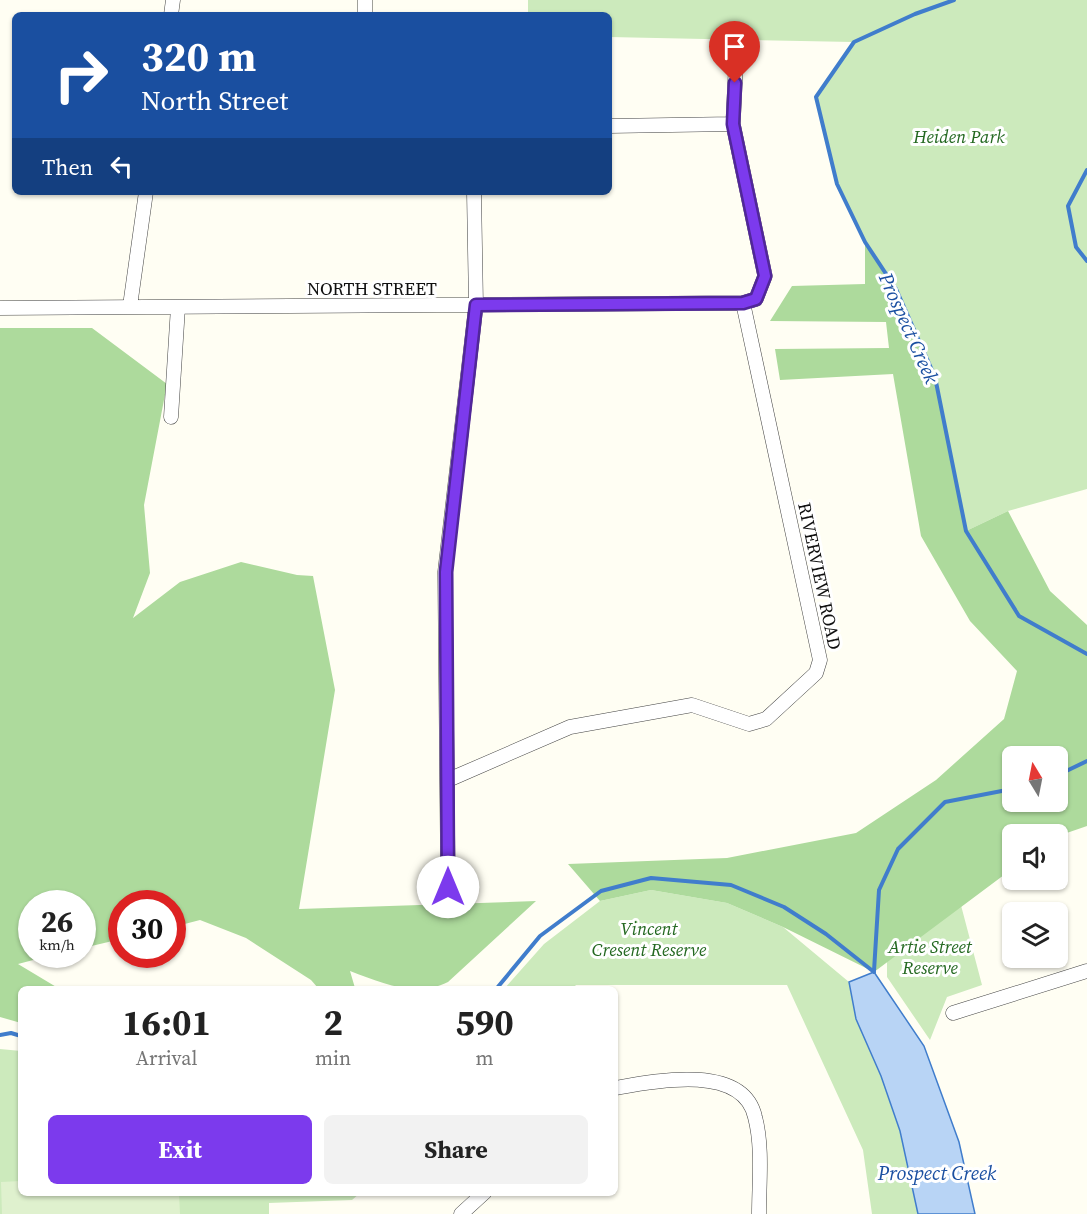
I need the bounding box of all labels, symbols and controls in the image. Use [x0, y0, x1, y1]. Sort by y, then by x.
pin [709, 21, 760, 83]
text: 320 m [141, 27, 256, 85]
icon: arrive [718, 30, 751, 63]
icon: right [42, 36, 120, 114]
text: North Street [141, 82, 288, 119]
park label: Heiden Park [912, 124, 1005, 149]
icon: left [105, 150, 138, 183]
text: Then [42, 152, 93, 182]
water label: Prospect Creek [872, 267, 946, 388]
street label: NORTH STREET [307, 276, 437, 301]
street label: RIVERVIEW ROAD [792, 500, 848, 652]
north arrow [1002, 746, 1068, 812]
map controls [1002, 746, 1068, 968]
button: sound [1002, 824, 1068, 890]
position arrow [416, 855, 480, 919]
speed limit sign: 30 [108, 890, 186, 968]
text: 26 [41, 901, 73, 942]
button: layers [1002, 902, 1068, 968]
park label: Vincent Cresent Reserve [592, 916, 707, 962]
text: km/h [39, 934, 75, 955]
park label: Artie Street Reserve [887, 934, 973, 980]
text: 16:01 [122, 998, 211, 1047]
text: 2 [323, 998, 343, 1047]
text: 590 [455, 998, 514, 1047]
text: Arrival [136, 1044, 197, 1072]
text: min [315, 1044, 351, 1072]
text: m [476, 1044, 494, 1072]
button: Exit [48, 1115, 312, 1184]
button: Share [324, 1115, 588, 1184]
water label: Prospect Creek [877, 1159, 997, 1187]

